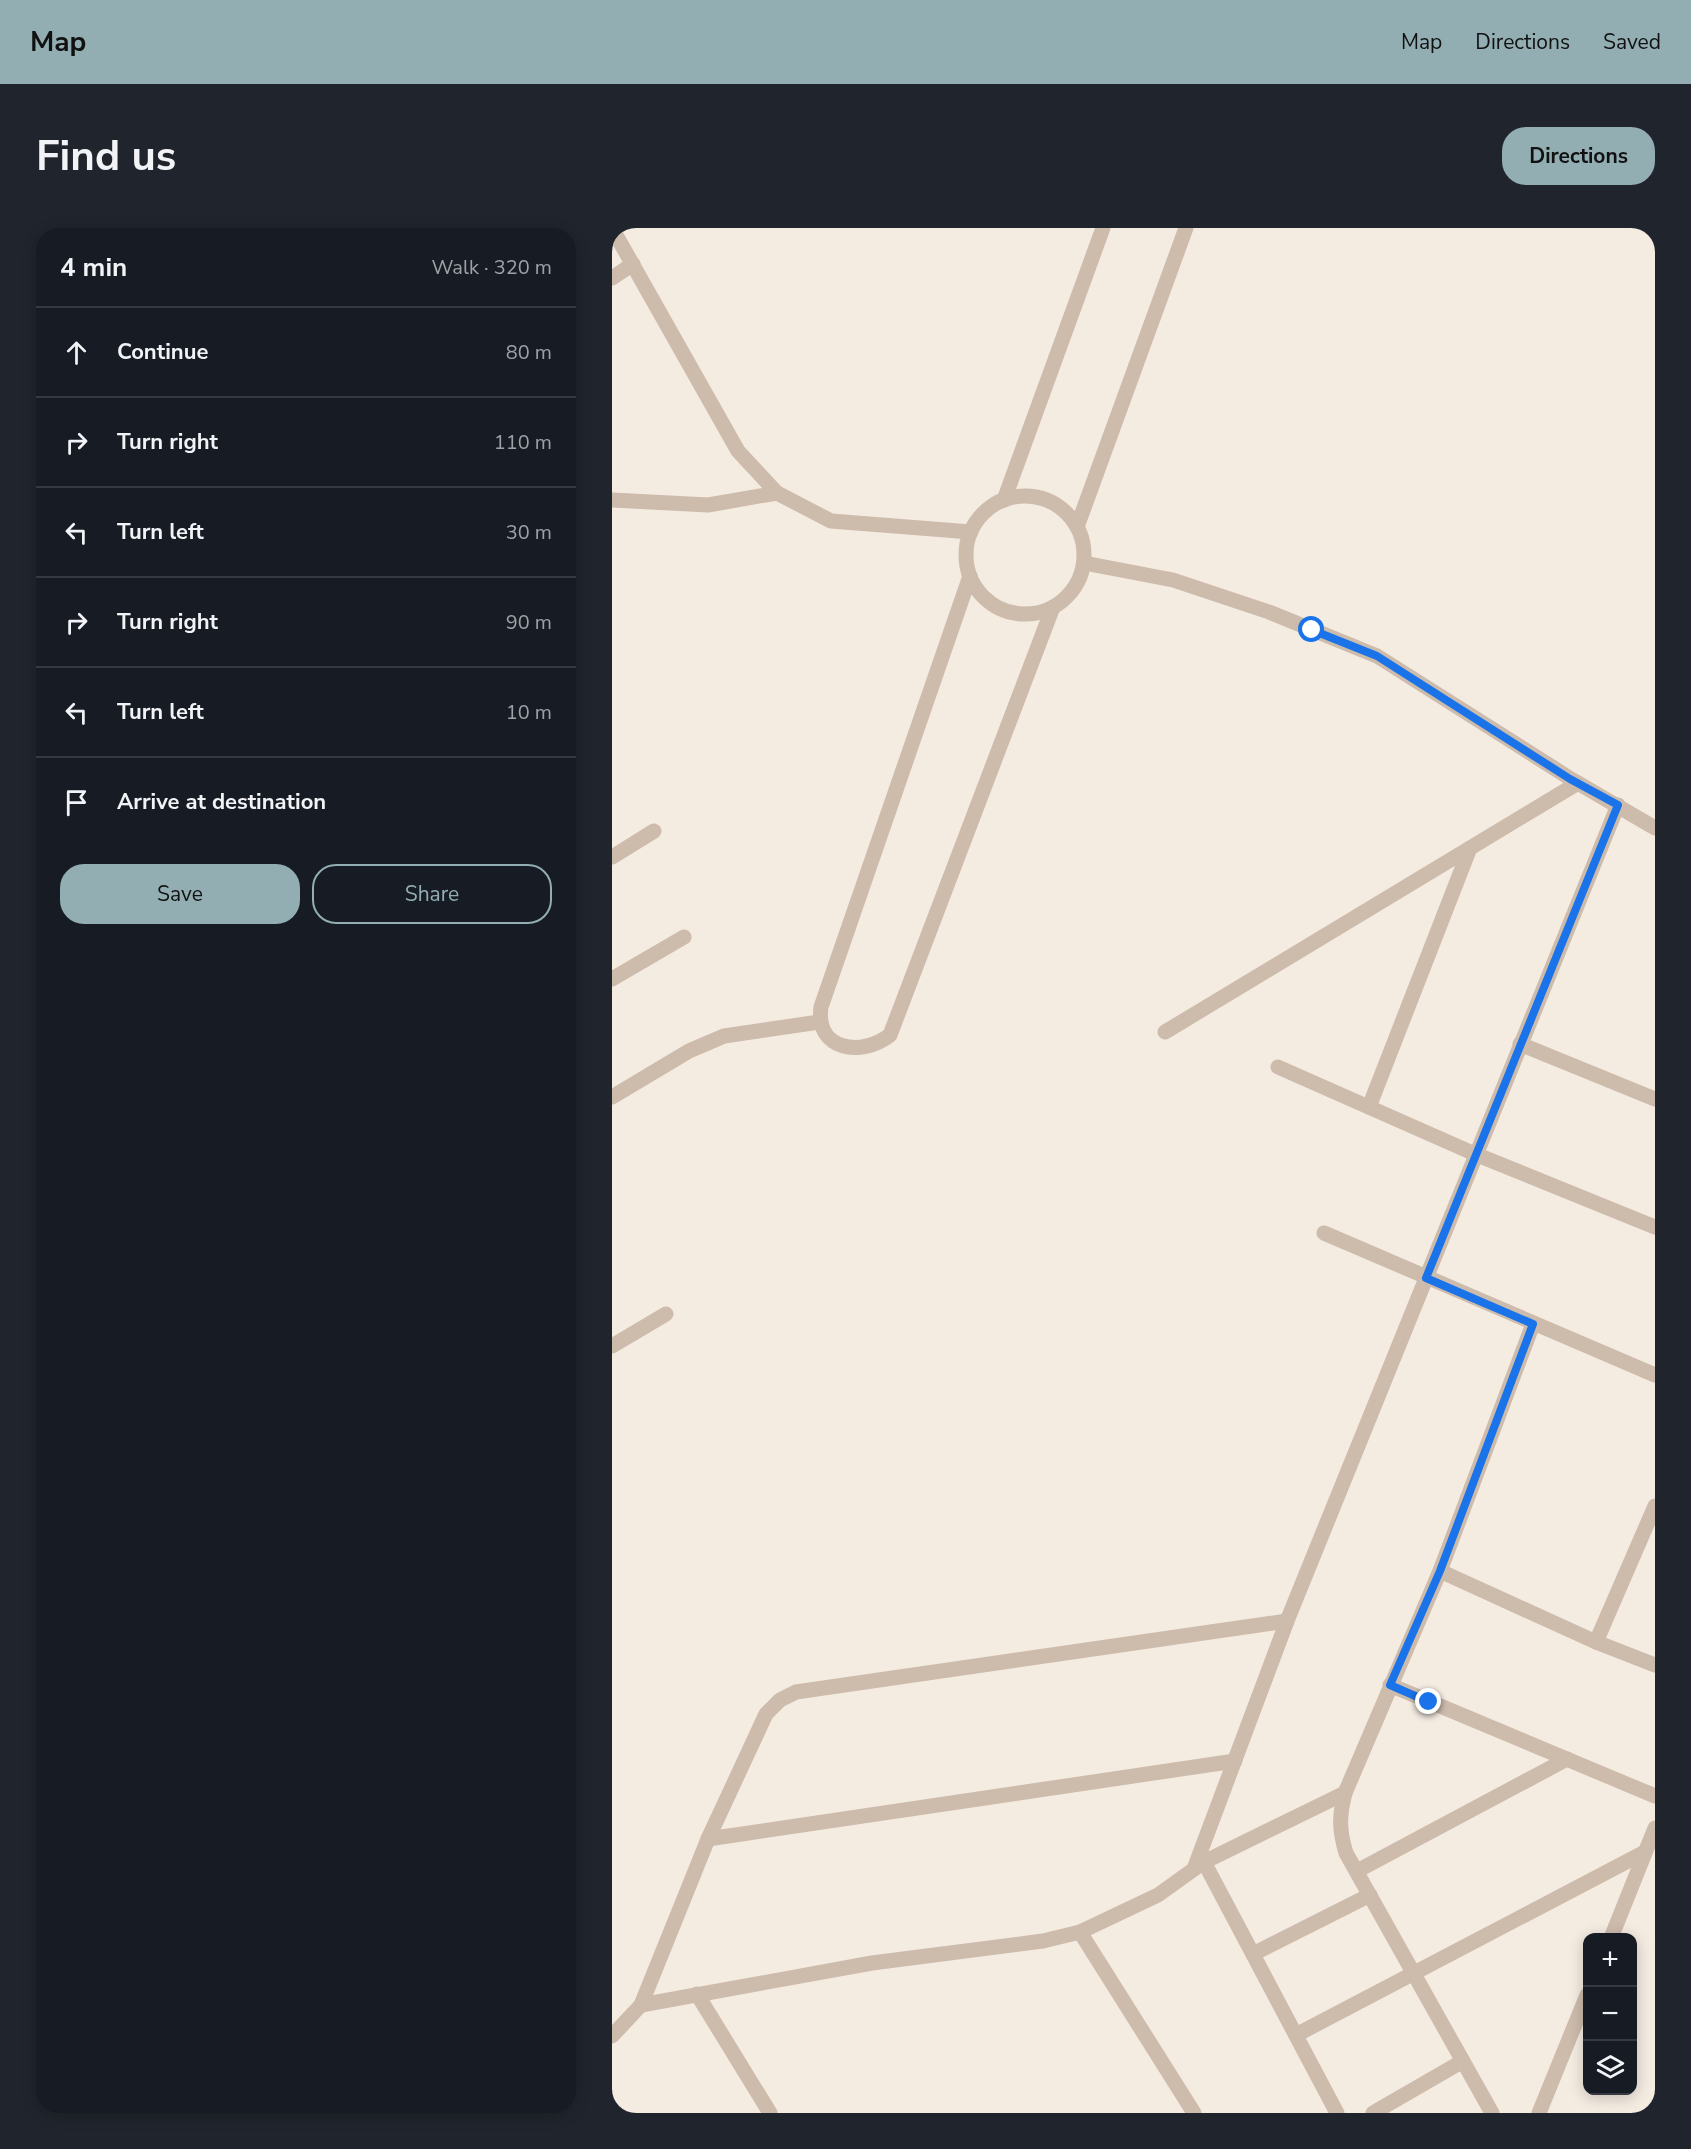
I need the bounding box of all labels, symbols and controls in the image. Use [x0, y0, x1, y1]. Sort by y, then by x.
text: Map [30, 23, 86, 61]
text: Map [1401, 28, 1442, 56]
text: Directions [1475, 28, 1570, 56]
text: Saved [1603, 28, 1661, 56]
button: Directions [1502, 127, 1655, 185]
text: Find us [36, 128, 176, 185]
text: 4 min [60, 250, 127, 285]
text: Walk · 320 m [432, 254, 552, 281]
icon: ahead [60, 336, 93, 369]
text: Continue [117, 337, 208, 367]
text: 80 m [506, 339, 552, 366]
icon: right [60, 426, 93, 459]
text: Turn right [117, 427, 218, 457]
text: 110 m [494, 429, 552, 456]
icon: left [60, 516, 93, 549]
text: Turn left [117, 517, 204, 547]
text: 30 m [506, 519, 552, 546]
icon: right [60, 606, 93, 639]
text: Turn right [117, 607, 218, 637]
text: 90 m [506, 609, 552, 636]
route start [1298, 616, 1324, 642]
icon: left [60, 696, 93, 729]
text: Turn left [117, 697, 204, 727]
text: 10 m [506, 699, 552, 726]
icon: arrive [60, 786, 93, 819]
text: Arrive at destination [117, 787, 326, 817]
button: Save [60, 864, 300, 924]
button: Share [312, 864, 552, 924]
route end [1415, 1688, 1441, 1714]
map controls [1583, 1933, 1637, 2095]
button: + [1583, 1933, 1637, 1987]
button: − [1583, 1987, 1637, 2041]
button: layers [1583, 2041, 1637, 2095]

